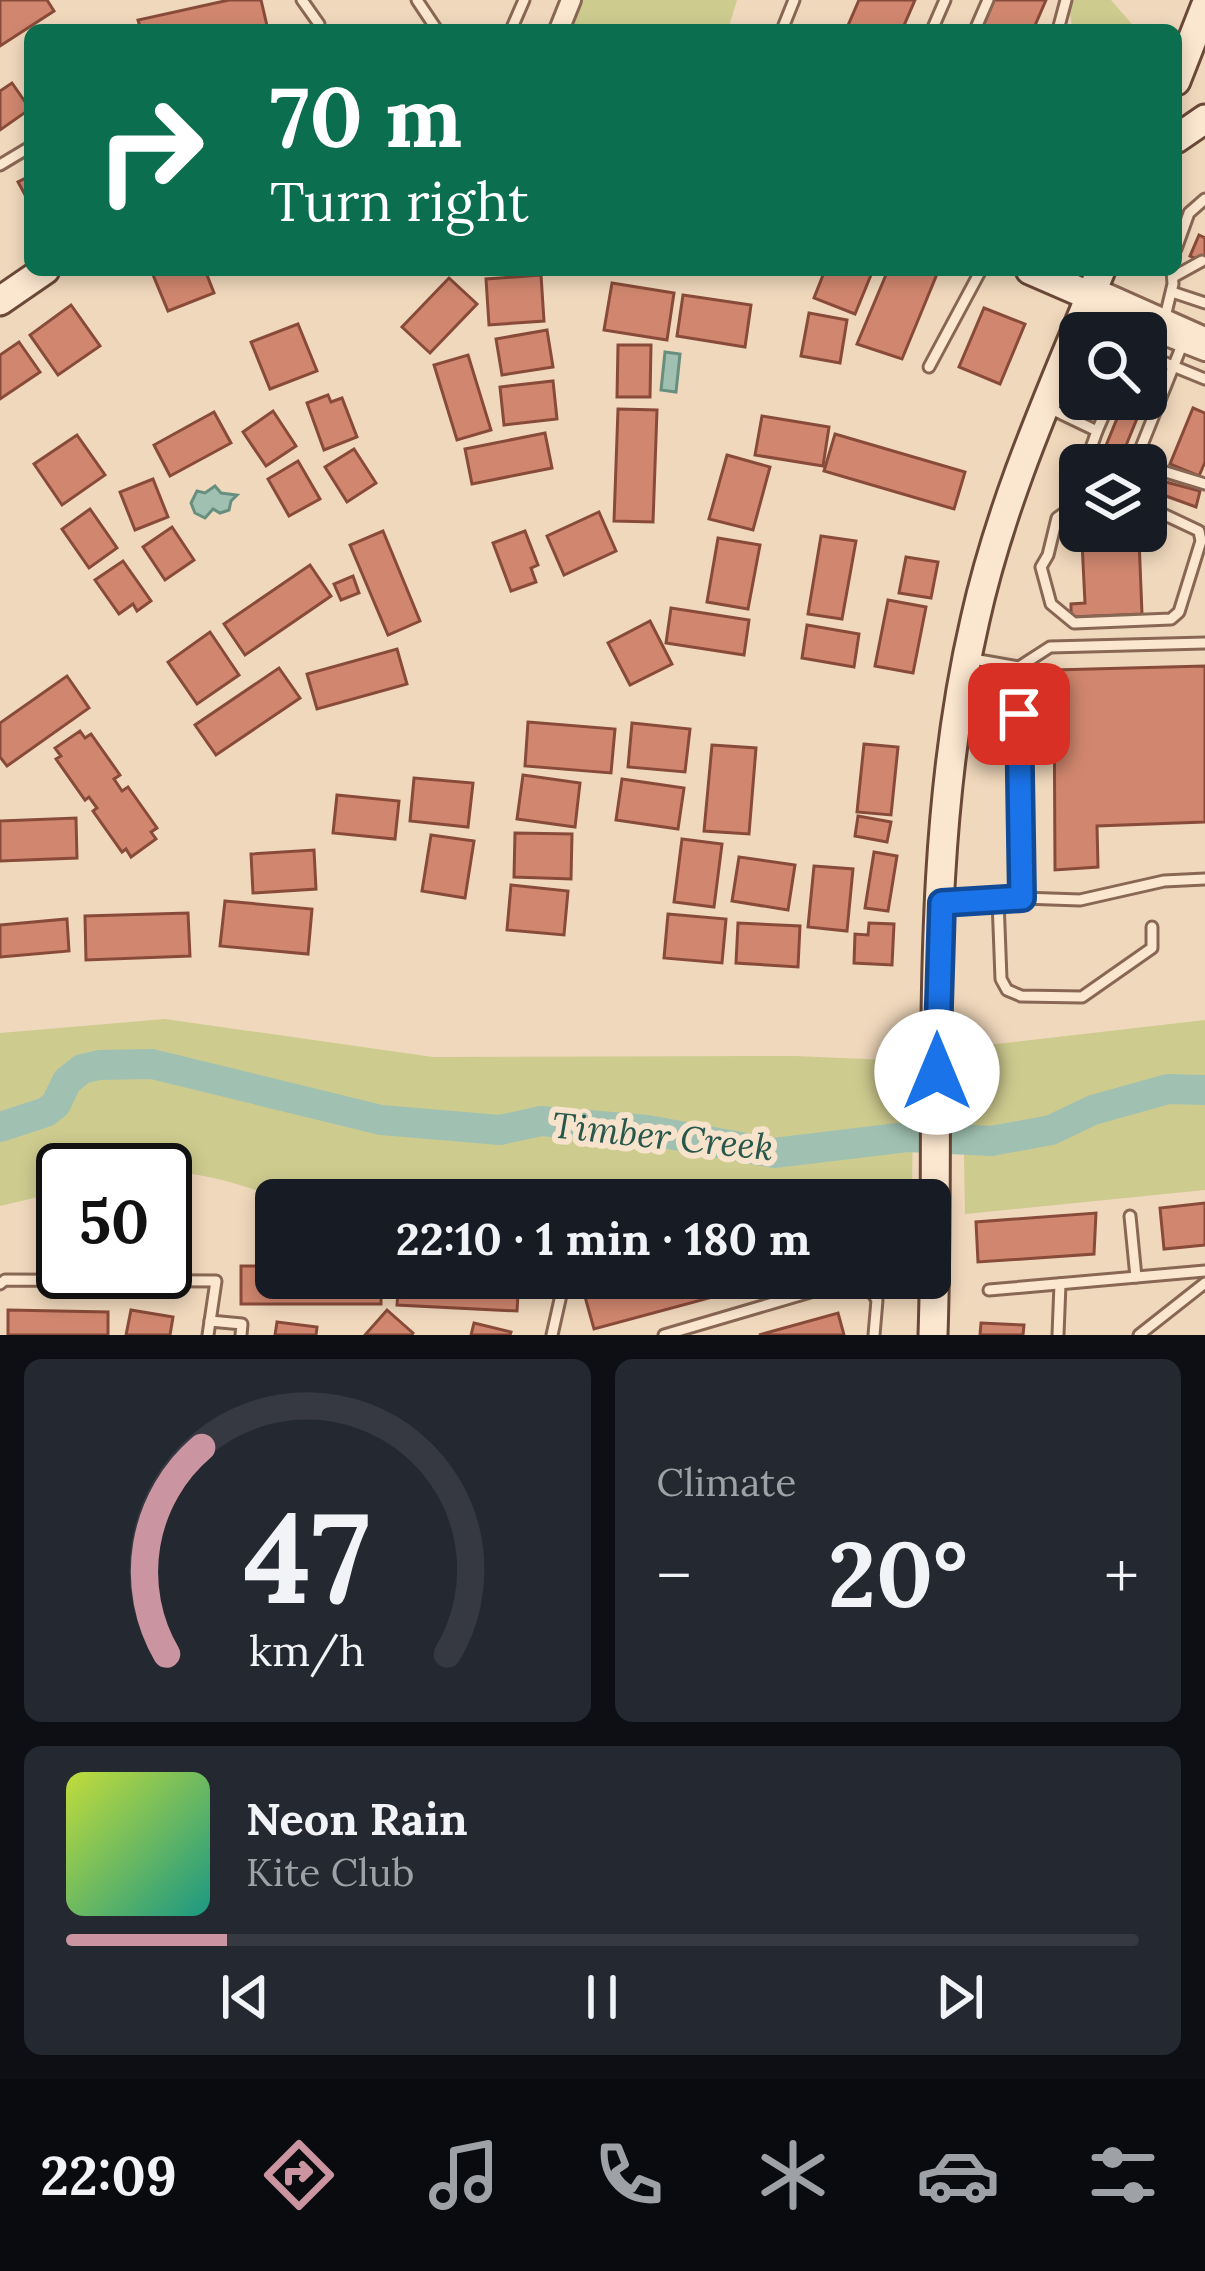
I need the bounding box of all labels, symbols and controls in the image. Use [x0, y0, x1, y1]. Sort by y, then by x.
text: 70 m [270, 62, 462, 170]
icon: right [72, 72, 228, 228]
text: Turn right [270, 167, 529, 236]
map controls [1059, 312, 1167, 552]
button: search [1059, 312, 1167, 420]
button: layers [1059, 444, 1167, 552]
pin [968, 663, 1070, 765]
icon: arrive [986, 681, 1052, 747]
position arrow [874, 1009, 1000, 1135]
water label: Timber Creek [550, 1102, 776, 1170]
speed limit sign: 50 [36, 1143, 192, 1299]
text: 22:10 · 1 min · 180 m [396, 1210, 810, 1267]
text: Climate [657, 1457, 796, 1507]
text: 47 [244, 1477, 371, 1637]
text: 20° [828, 1516, 968, 1632]
text: − [657, 1533, 691, 1617]
text: + [1104, 1533, 1139, 1617]
text: km/h [249, 1622, 365, 1677]
text: Neon Rain [246, 1790, 468, 1847]
text: Kite Club [246, 1847, 415, 1897]
icon: previous [212, 1964, 278, 2030]
icon: pause [569, 1964, 635, 2030]
icon: next [927, 1964, 993, 2030]
icon: directions [257, 2133, 341, 2217]
icon: music [422, 2133, 506, 2217]
icon: phone [587, 2133, 671, 2217]
icon: climate [751, 2133, 835, 2217]
icon: car [916, 2133, 1000, 2217]
icon: filters [1081, 2133, 1165, 2217]
text: 22:09 [40, 2141, 177, 2210]

